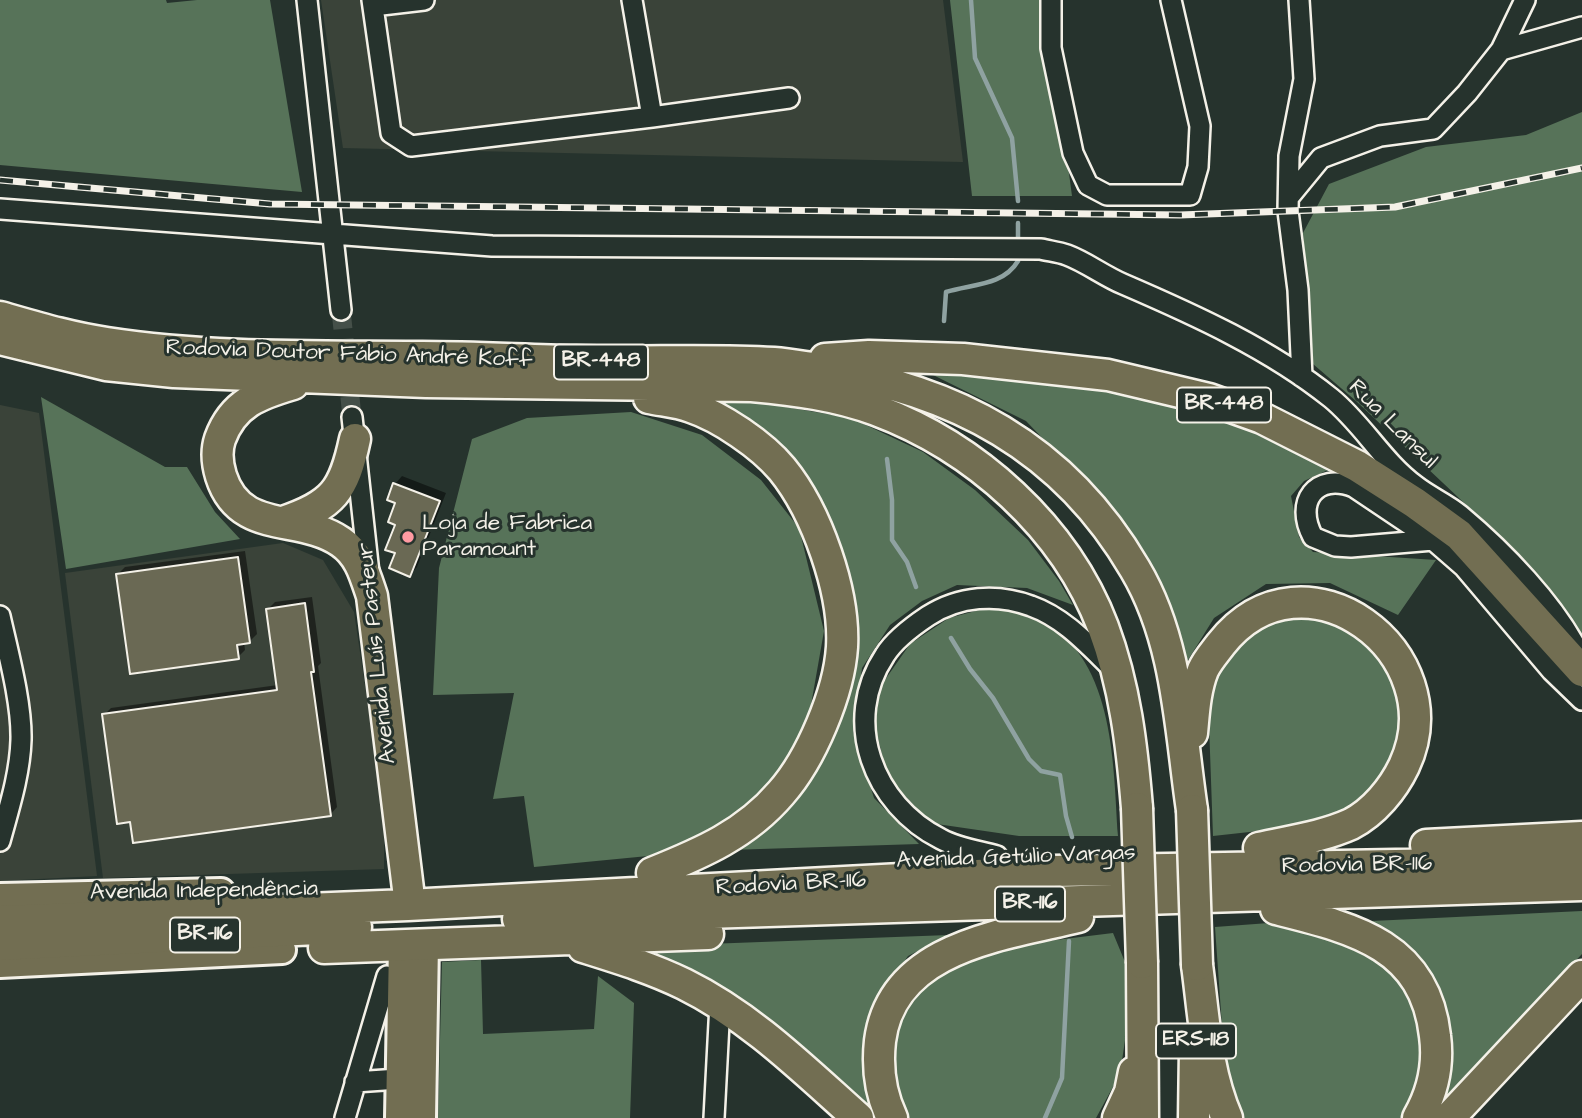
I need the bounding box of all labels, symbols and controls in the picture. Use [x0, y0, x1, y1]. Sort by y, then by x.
street label: Rodovia Doutor Fábio André Koff [165, 335, 533, 375]
road number: BR-448 [554, 344, 648, 380]
street label: Rua Lansul [1342, 375, 1442, 475]
road number: BR-448 [1177, 388, 1271, 422]
place label: Loja de Fabrica Paramount [422, 510, 592, 564]
marker: Loja de Fabrica Paramount [400, 529, 416, 545]
street label: Avenida Luís Pasteur [353, 541, 403, 765]
street label: Avenida Getúlio Vargas [896, 840, 1136, 876]
street label: Rodovia BR-116 [1281, 851, 1433, 881]
street label: Rodovia BR-116 [715, 867, 867, 903]
street label: Avenida Independência [90, 876, 318, 908]
road number: BR-116 [995, 886, 1065, 922]
road number: BR-116 [170, 918, 240, 953]
road number: ERS-118 [1156, 1024, 1236, 1058]

